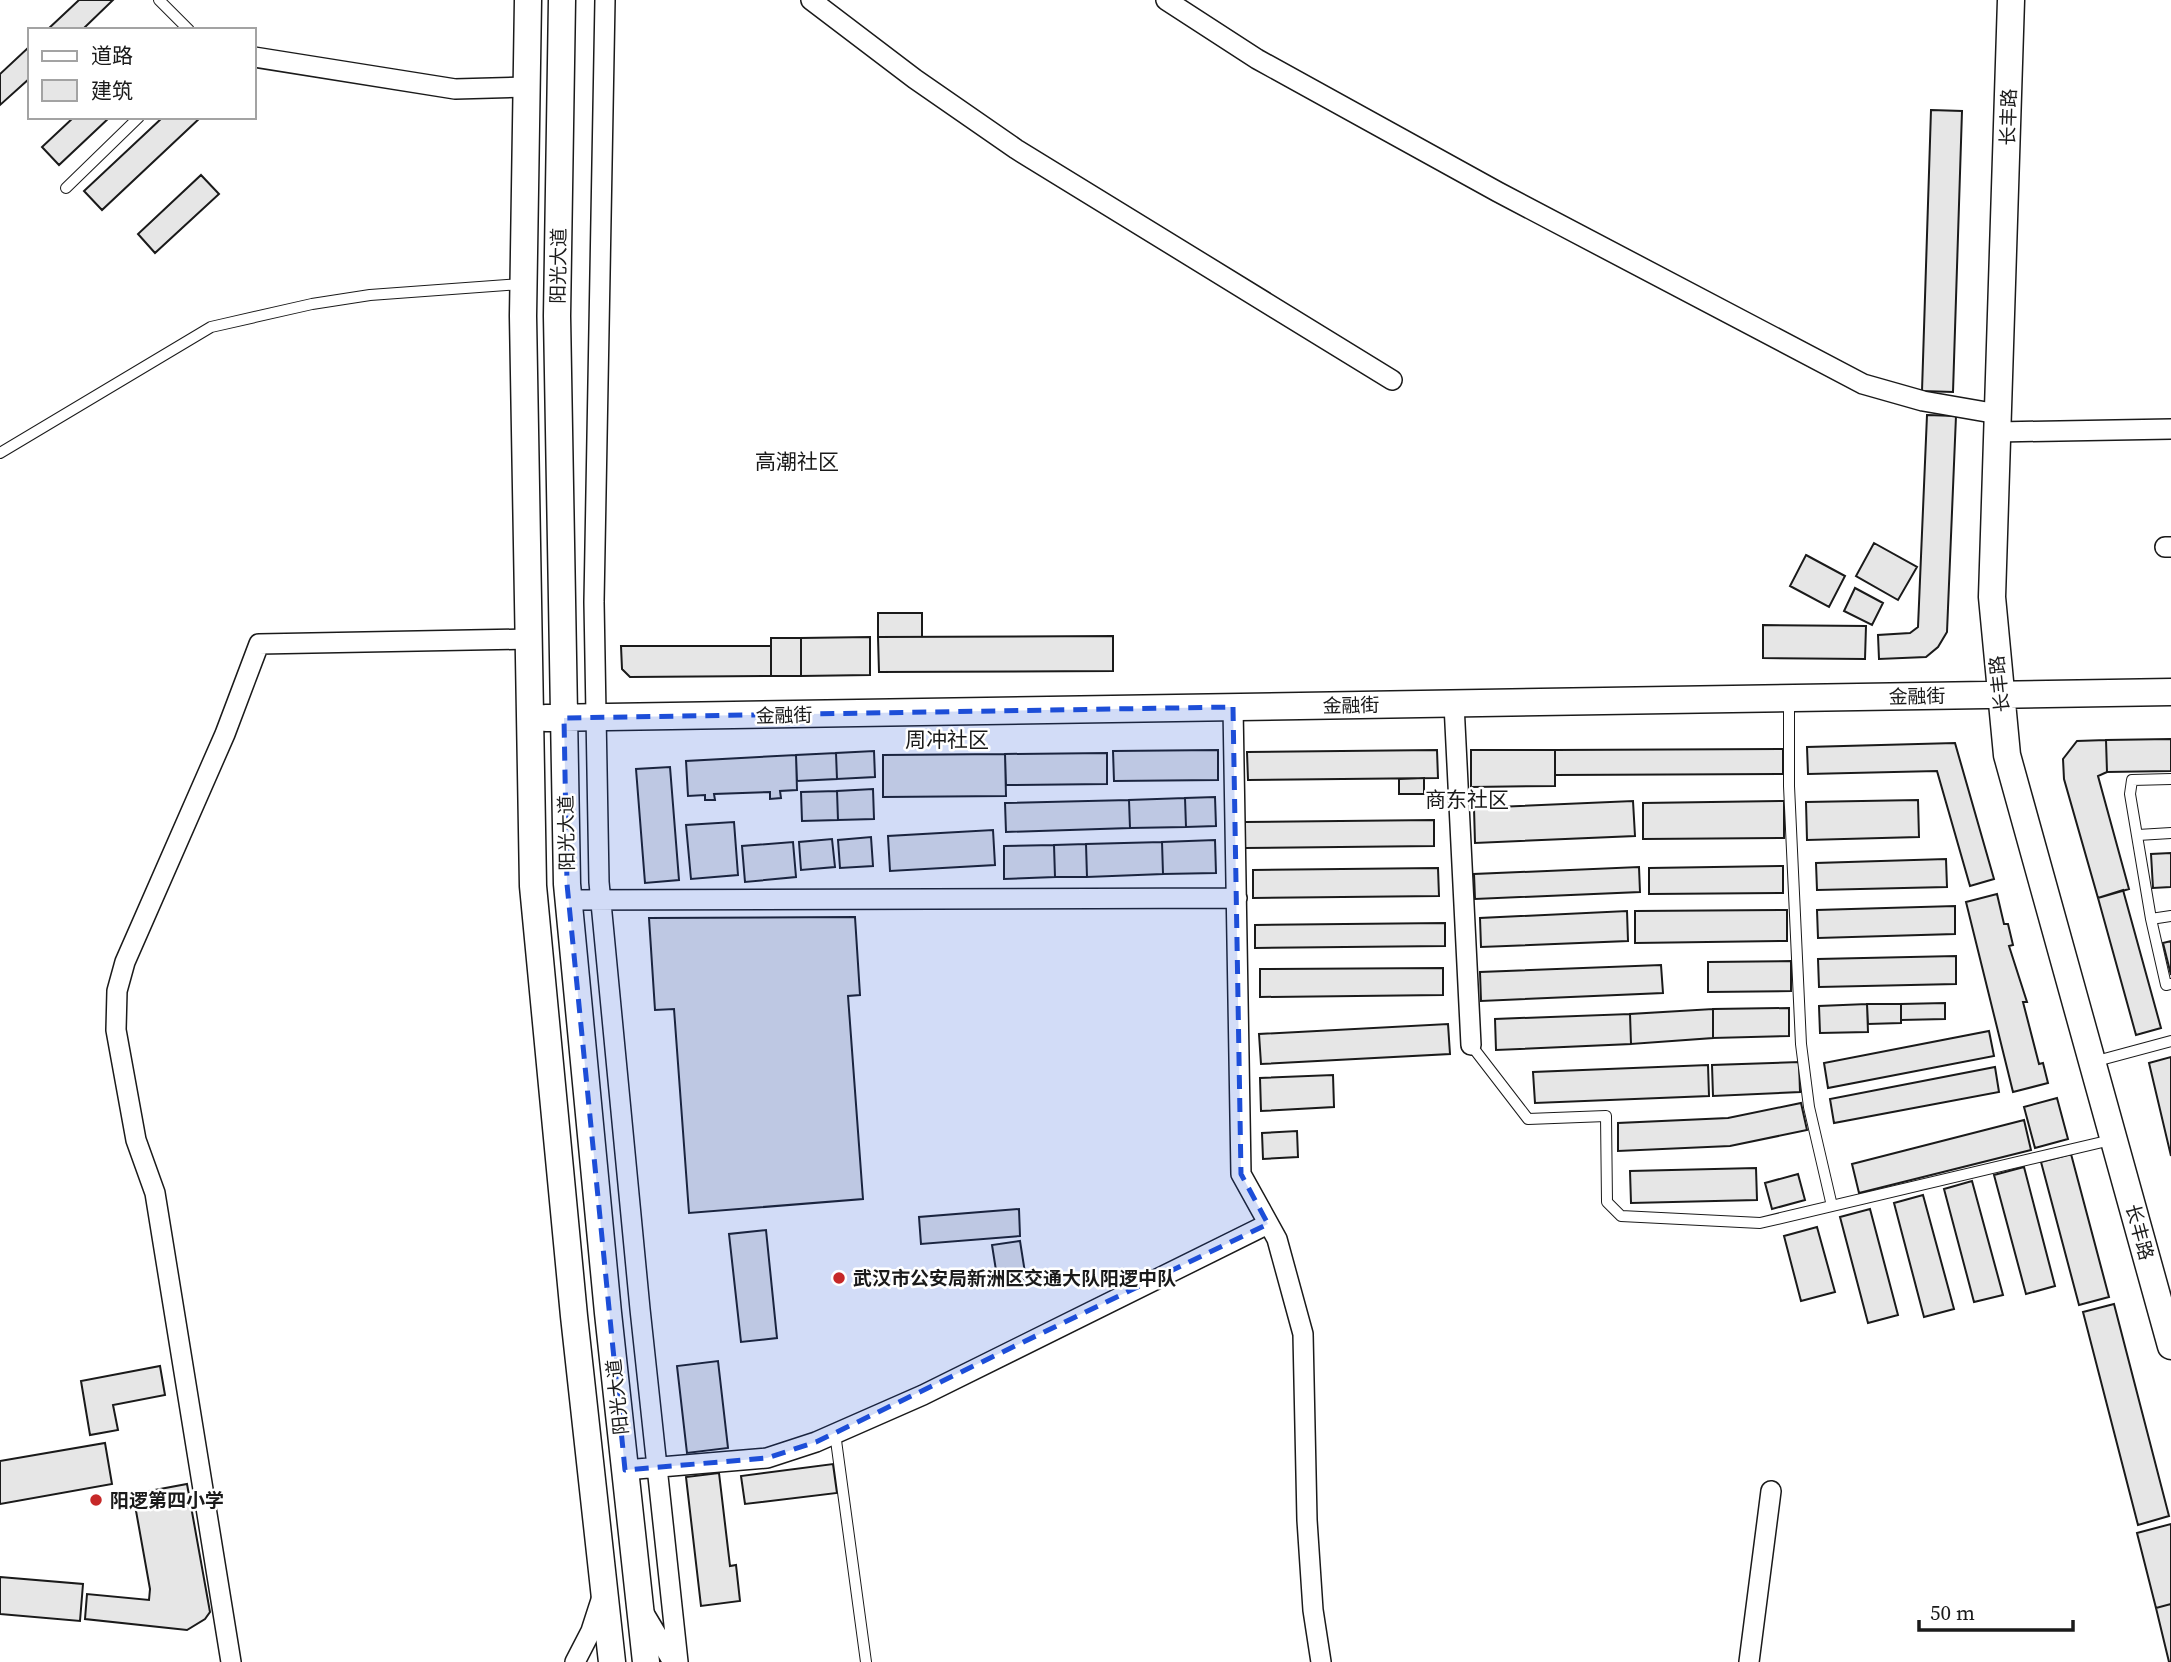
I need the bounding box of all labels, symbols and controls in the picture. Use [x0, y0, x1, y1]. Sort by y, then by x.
legend [28, 28, 256, 119]
text: 道路 [91, 41, 133, 70]
text: 建筑 [91, 76, 133, 105]
street label: 长丰路 [1994, 88, 2022, 146]
street label: 阳光大道 [544, 228, 572, 304]
district label: 高潮社区 [755, 447, 839, 476]
street label: 长丰路 [1983, 654, 2015, 714]
street label: 金融街 [1888, 683, 1946, 709]
street label: 金融街 [1322, 692, 1380, 718]
street label: 金融街 [755, 702, 813, 728]
district label: 周冲社区 [905, 725, 989, 754]
district label: 商东社区 [1425, 785, 1509, 814]
street label: 阳光大道 [552, 795, 580, 871]
street label: 长丰路 [2120, 1201, 2160, 1263]
place label: 武汉市公安局新洲区交通大队阳逻中队 [853, 1265, 1176, 1291]
marker: 武汉市公安局新洲区交通大队阳逻中队 [831, 1270, 847, 1286]
street label: 阳光大道 [600, 1358, 634, 1436]
place label: 阳逻第四小学 [110, 1487, 224, 1513]
marker: 阳逻第四小学 [88, 1492, 104, 1508]
scale bar [1919, 1588, 2073, 1632]
text: 50 m [1930, 1598, 1975, 1627]

